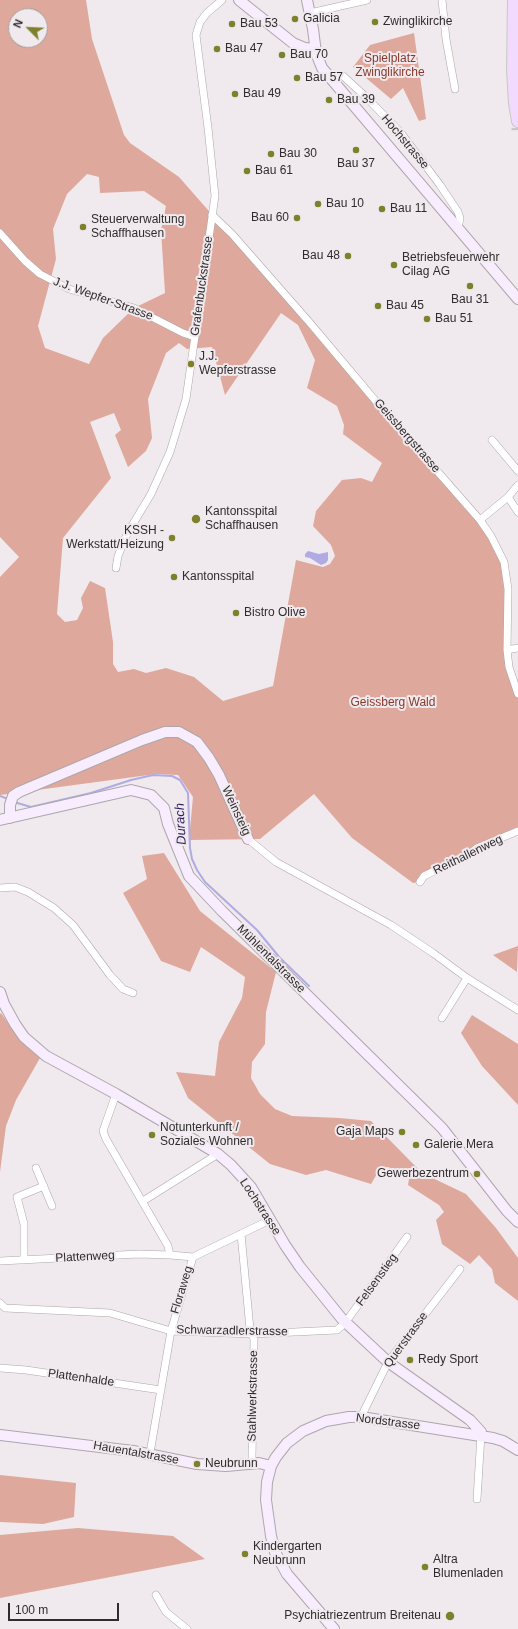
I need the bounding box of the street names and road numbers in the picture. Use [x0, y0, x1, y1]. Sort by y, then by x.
street label: Hochstrasse [378, 112, 432, 172]
street label: Grafenbuckstrasse [188, 235, 216, 337]
street label: J.J. Wepfer-Strasse [51, 274, 155, 324]
street label: Geissbergstrasse [371, 396, 443, 476]
street label: Weinsteig [218, 784, 254, 838]
street label: Reithallenweg [431, 832, 505, 878]
street label: Mühlentalstrasse [234, 922, 308, 996]
street label: Lochstrasse [236, 1176, 284, 1238]
street label: Plattenweg [55, 1248, 115, 1266]
street label: Felsenstieg [353, 1251, 401, 1309]
street label: Floraweg [168, 1264, 196, 1316]
street label: Querstrasse [381, 1309, 431, 1371]
street label: Schwarzadlerstrasse [176, 1323, 288, 1339]
street label: Stahlwerkstrasse [245, 1350, 261, 1442]
street label: Plattenhalde [47, 1366, 115, 1390]
street label: Nordstrasse [355, 1411, 421, 1433]
street label: Hauentalstrasse [92, 1438, 180, 1468]

